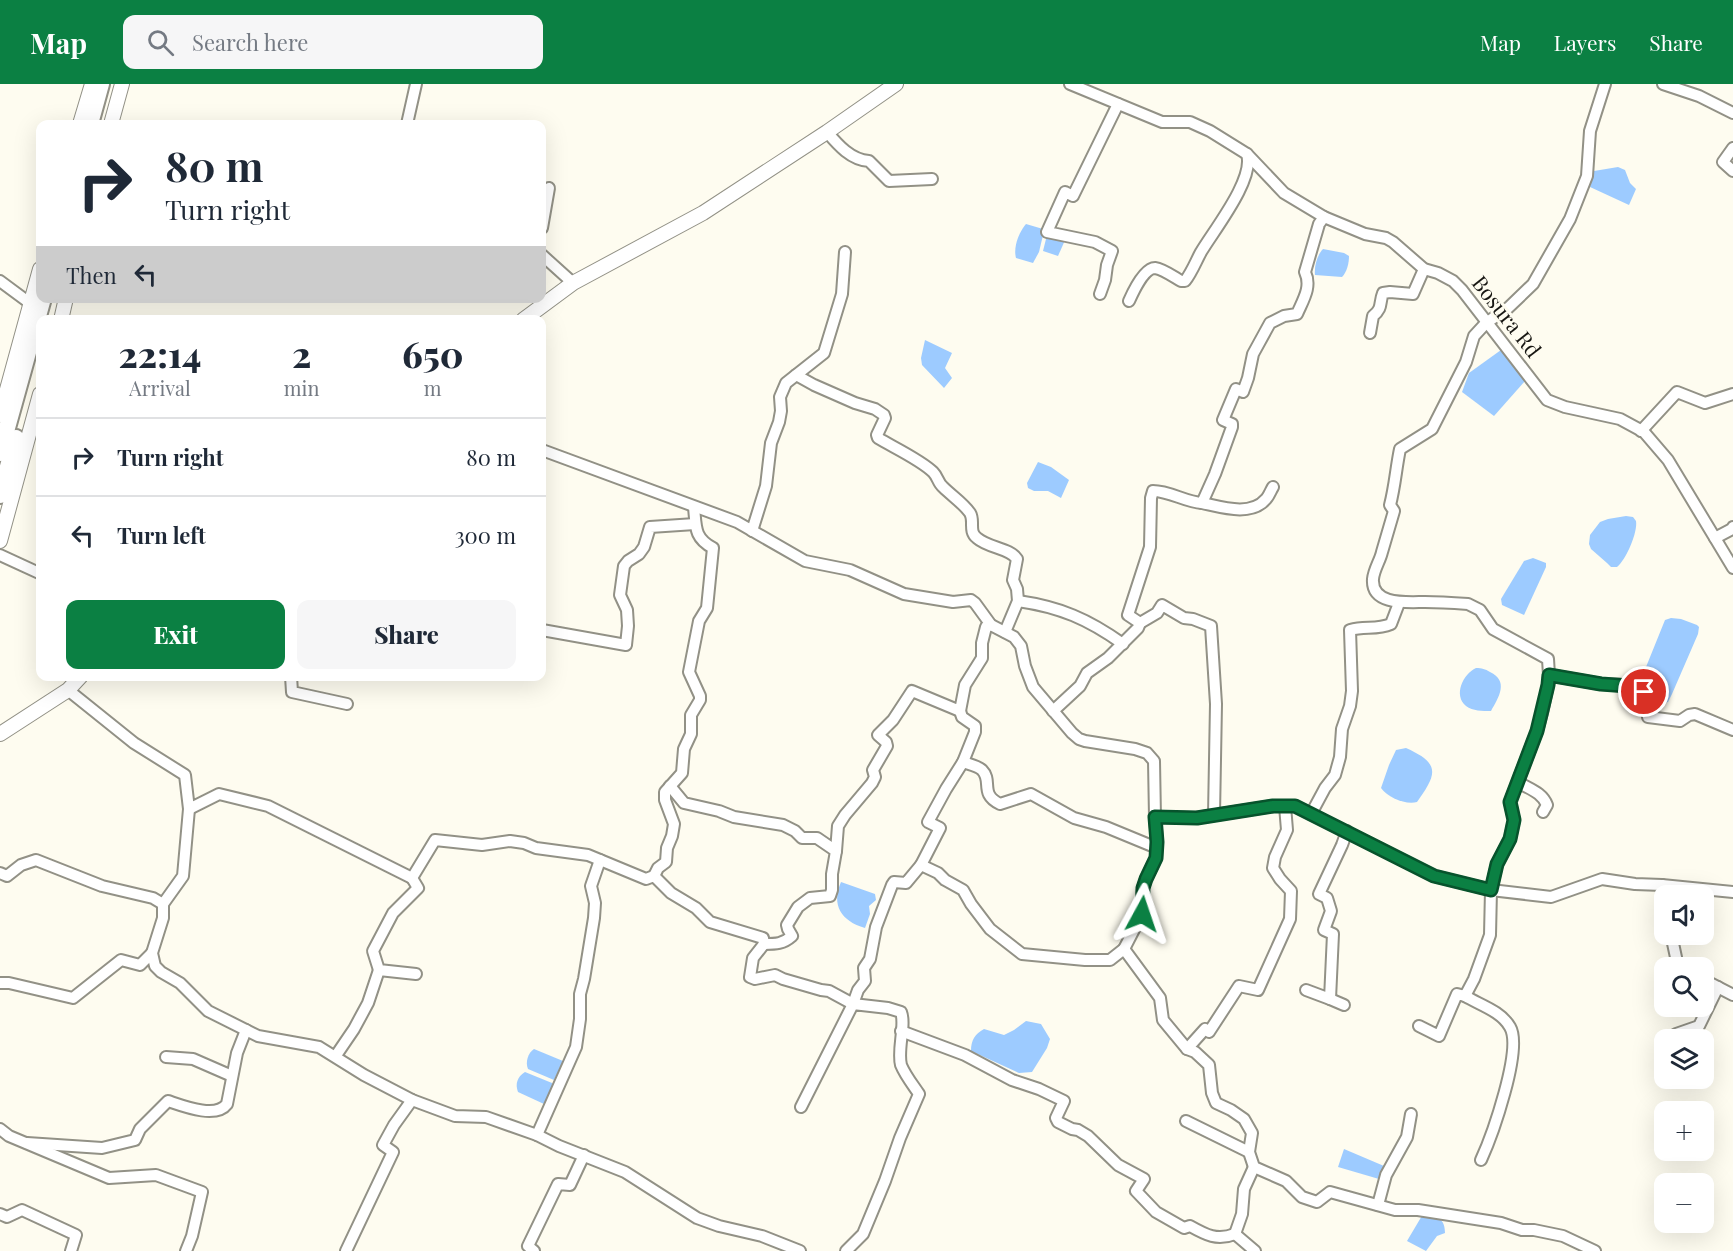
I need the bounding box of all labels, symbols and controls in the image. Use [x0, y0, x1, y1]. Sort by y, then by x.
search box [123, 15, 543, 69]
text: Map [30, 24, 87, 61]
icon: search [144, 26, 177, 59]
text: Search here [192, 27, 308, 57]
text: Map [1480, 28, 1521, 56]
text: Layers [1554, 28, 1616, 56]
text: Share [1649, 28, 1703, 56]
text: 80 m [165, 137, 263, 193]
icon: right [66, 144, 144, 222]
text: Turn right [165, 191, 290, 227]
icon: left [129, 258, 162, 291]
text: Then [66, 260, 117, 290]
street label: Bosura Rd [1467, 269, 1548, 363]
text: 22:14 [119, 329, 201, 377]
text: 2 [292, 329, 311, 377]
text: 650 [402, 329, 463, 377]
text: Arrival [129, 374, 191, 401]
text: min [284, 374, 319, 401]
text: m [424, 374, 442, 401]
icon: right [66, 441, 99, 474]
text: Turn right [117, 442, 223, 472]
text: 80 m [466, 442, 516, 472]
icon: left [66, 519, 99, 552]
text: Turn left [117, 520, 206, 550]
text: 300 m [455, 520, 516, 550]
button: Exit [66, 600, 285, 669]
button: Share [297, 600, 516, 669]
pin [1618, 666, 1669, 717]
icon: arrive [1627, 675, 1660, 708]
position arrow [1110, 882, 1174, 946]
map controls [1654, 885, 1714, 1233]
button: sound [1654, 885, 1714, 945]
button: search [1654, 957, 1714, 1017]
button: layers [1654, 1029, 1714, 1089]
button: + [1654, 1101, 1714, 1161]
button: − [1654, 1173, 1714, 1233]

